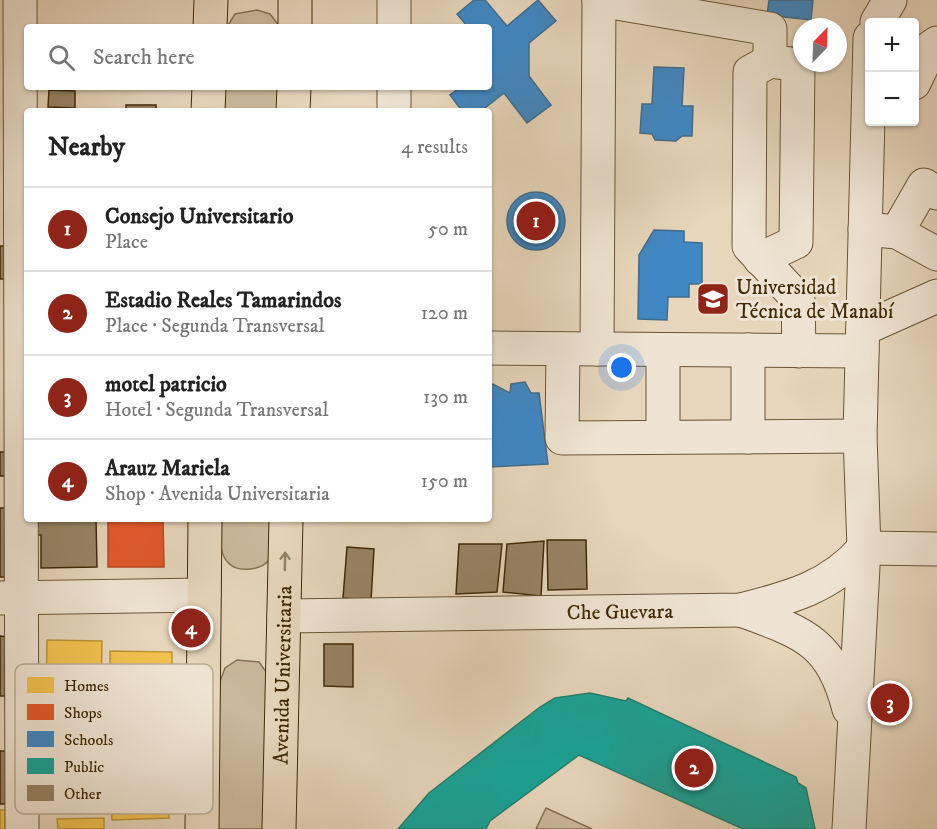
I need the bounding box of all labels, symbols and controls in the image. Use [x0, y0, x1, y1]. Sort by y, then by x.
north arrow [793, 18, 847, 72]
map controls [865, 18, 919, 126]
button: + [865, 18, 919, 72]
search box [24, 24, 492, 90]
icon: search [45, 41, 78, 74]
text: Search here [93, 44, 195, 71]
button: − [865, 72, 919, 126]
text: Nearby [48, 131, 125, 164]
text: 4 results [401, 135, 468, 160]
pin: 1 [516, 198, 556, 244]
text: Consejo Universitario [105, 203, 293, 230]
text: 1 [64, 217, 71, 242]
text: 50 m [428, 217, 468, 242]
text: Place [105, 230, 148, 255]
place label: Universidad Técnica de Manabí [736, 275, 895, 325]
school or university icon: Universidad Técnica de Manabí [695, 281, 731, 317]
text: Estadio Reales Tamarindos [105, 287, 341, 314]
text: 2 [63, 301, 72, 326]
text: 120 m [421, 301, 468, 326]
text: Place · Segunda Transversal [105, 314, 324, 339]
your location [607, 353, 636, 382]
text: motel patricio [105, 371, 227, 398]
text: 3 [64, 385, 71, 410]
text: 130 m [423, 385, 468, 410]
text: Hotel · Segunda Transversal [105, 398, 328, 423]
text: Arauz Mariela [105, 455, 230, 482]
text: 4 [62, 469, 73, 494]
text: 150 m [421, 469, 468, 494]
text: Shop · Avenida Universitaria [105, 482, 330, 507]
one-way arrow [279, 551, 291, 571]
street label: Avenida Universitaria [268, 585, 298, 765]
street label: Che Guevara [567, 599, 674, 626]
pin: 4 [172, 606, 210, 650]
legend [15, 664, 213, 814]
text: Homes [64, 676, 109, 696]
pin: 3 [870, 680, 910, 726]
text: Shops [64, 703, 102, 723]
text: Schools [64, 730, 113, 750]
pin: 2 [674, 746, 714, 790]
text: Public [64, 757, 104, 777]
text: Other [64, 784, 101, 804]

